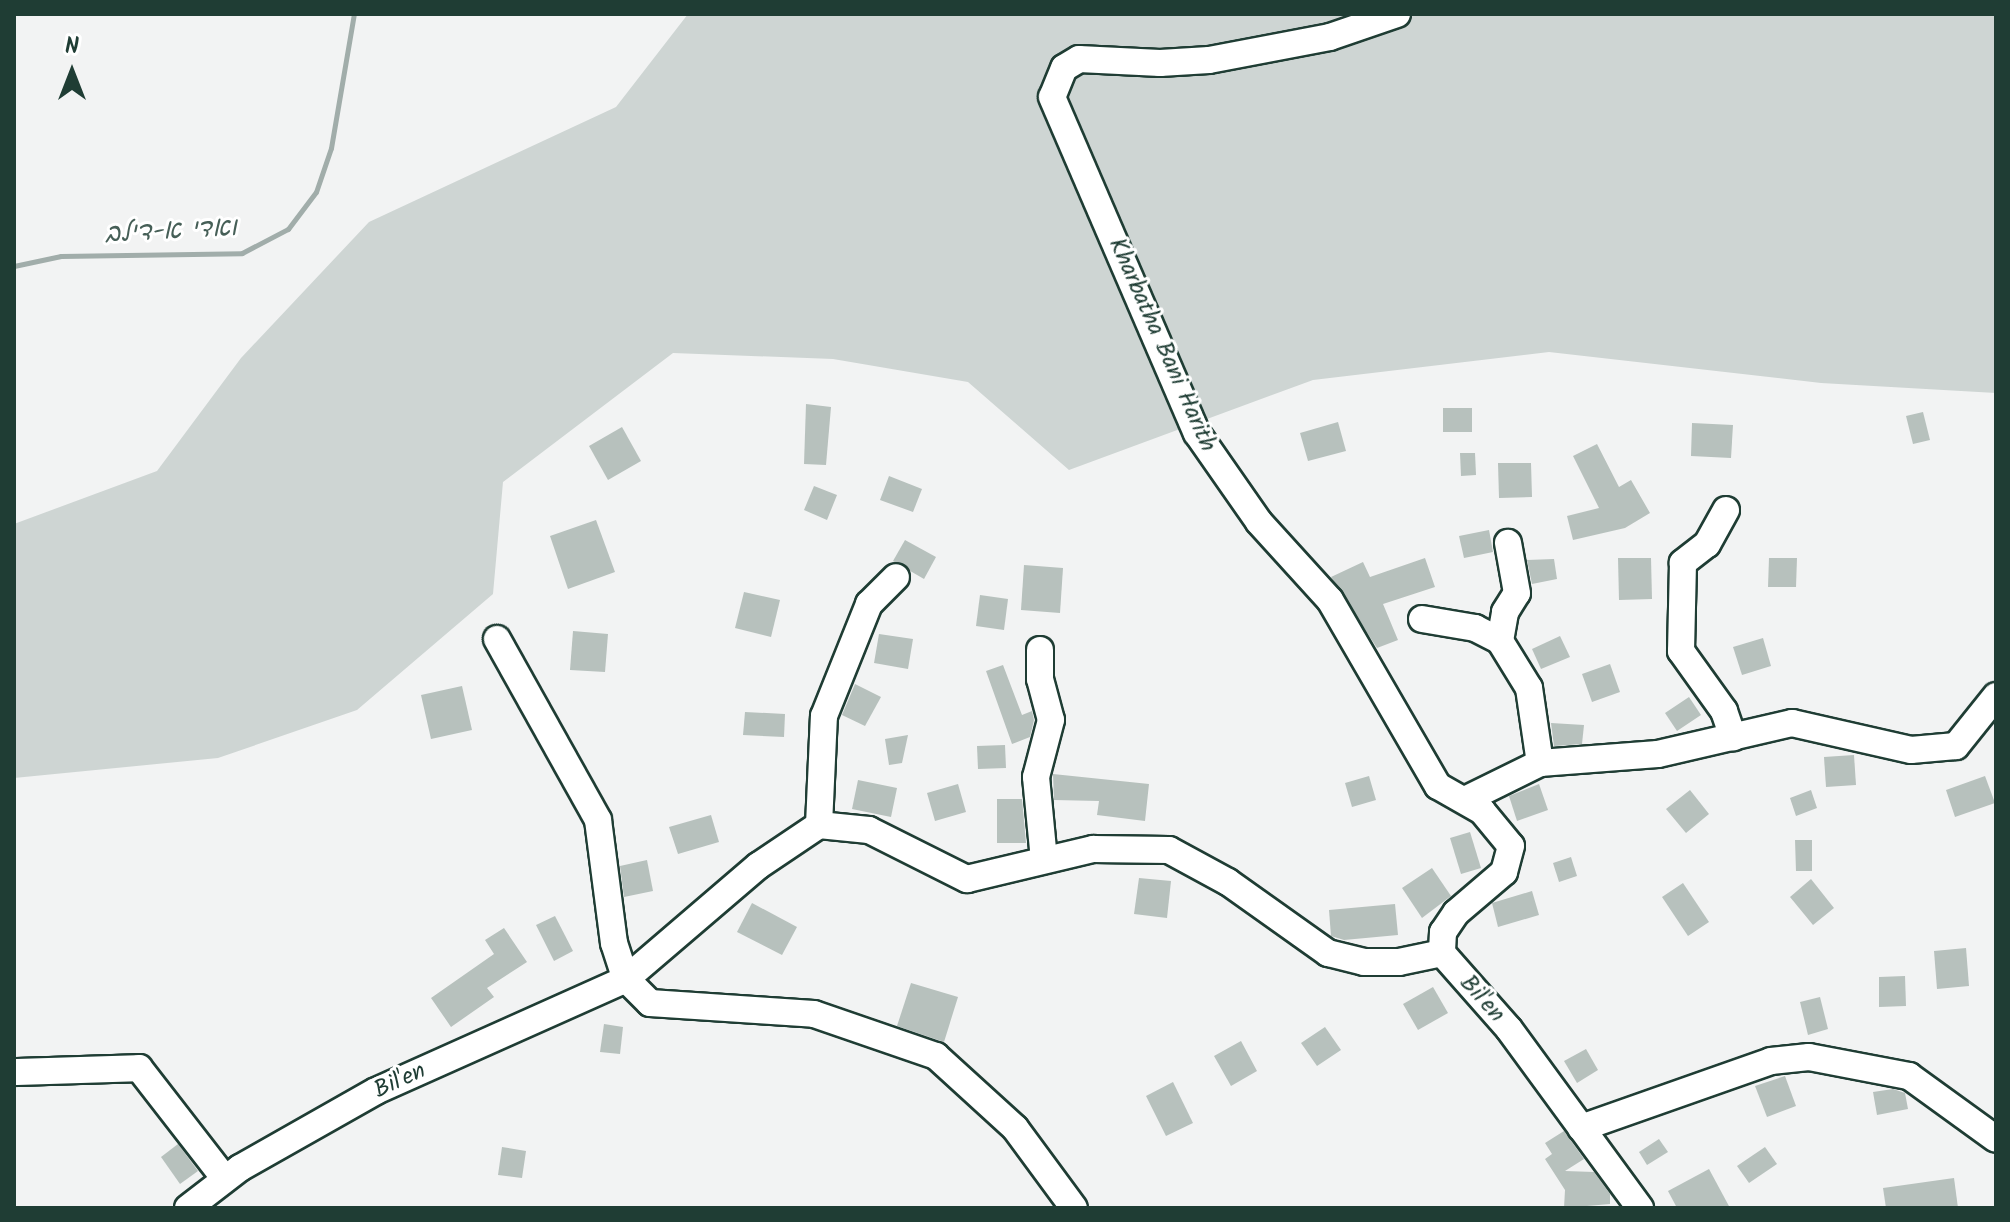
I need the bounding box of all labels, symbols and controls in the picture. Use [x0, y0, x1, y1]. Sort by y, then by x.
text: N [65, 30, 79, 65]
north arrow [32, 32, 112, 112]
water label: ואדי א-דילב [104, 213, 238, 251]
street label: Kharbatha Bani Harith [1102, 234, 1222, 456]
street label: Bil'en [1453, 969, 1511, 1029]
street label: Bil'en [369, 1057, 431, 1105]

